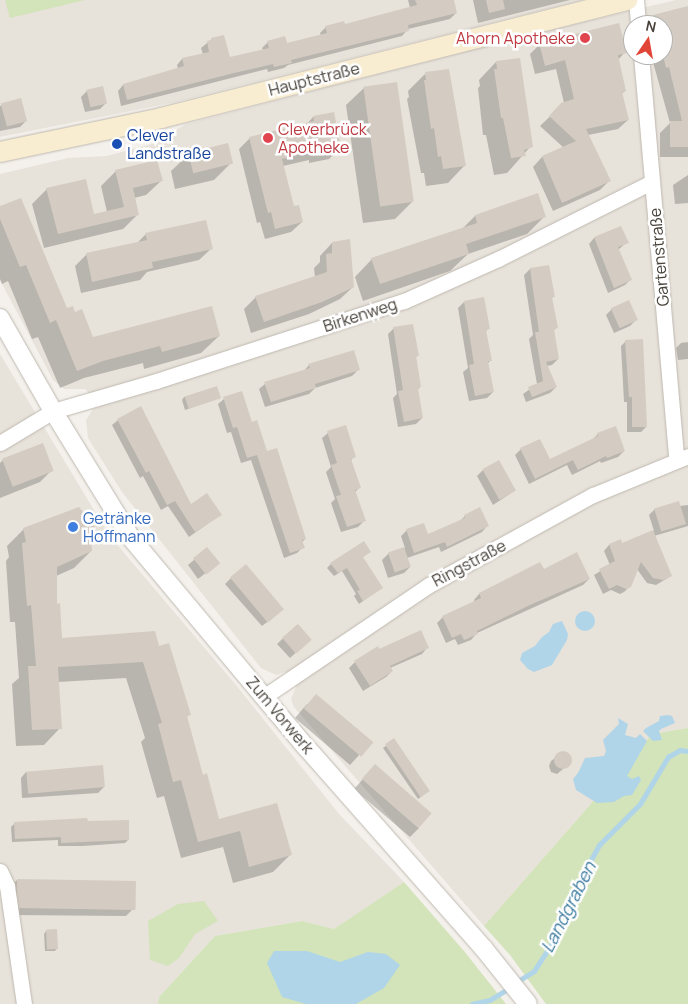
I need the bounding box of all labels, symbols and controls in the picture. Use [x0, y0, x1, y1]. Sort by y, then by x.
north arrow [623, 15, 673, 65]
text: N [644, 15, 658, 36]
place label: Ahorn Apotheke [456, 28, 575, 48]
marker: Ahorn Apotheke [579, 32, 591, 44]
street label: Hauptstraße [266, 58, 362, 100]
place label: Cleverbrück Apotheke [278, 119, 367, 157]
place label: Clever Landstraße [127, 125, 211, 163]
marker: Cleverbrück Apotheke [262, 132, 274, 144]
marker: Clever Landstraße [111, 138, 123, 150]
street label: Gartenstraße [645, 207, 673, 307]
street label: Birkenweg [321, 294, 399, 336]
place label: Getränke Hoffmann [83, 508, 155, 546]
marker: Getränke Hoffmann [67, 521, 79, 533]
street label: Ringstraße [429, 536, 509, 590]
street label: Zum Vorwerk [242, 672, 318, 758]
water label: Landgraben [536, 858, 600, 956]

